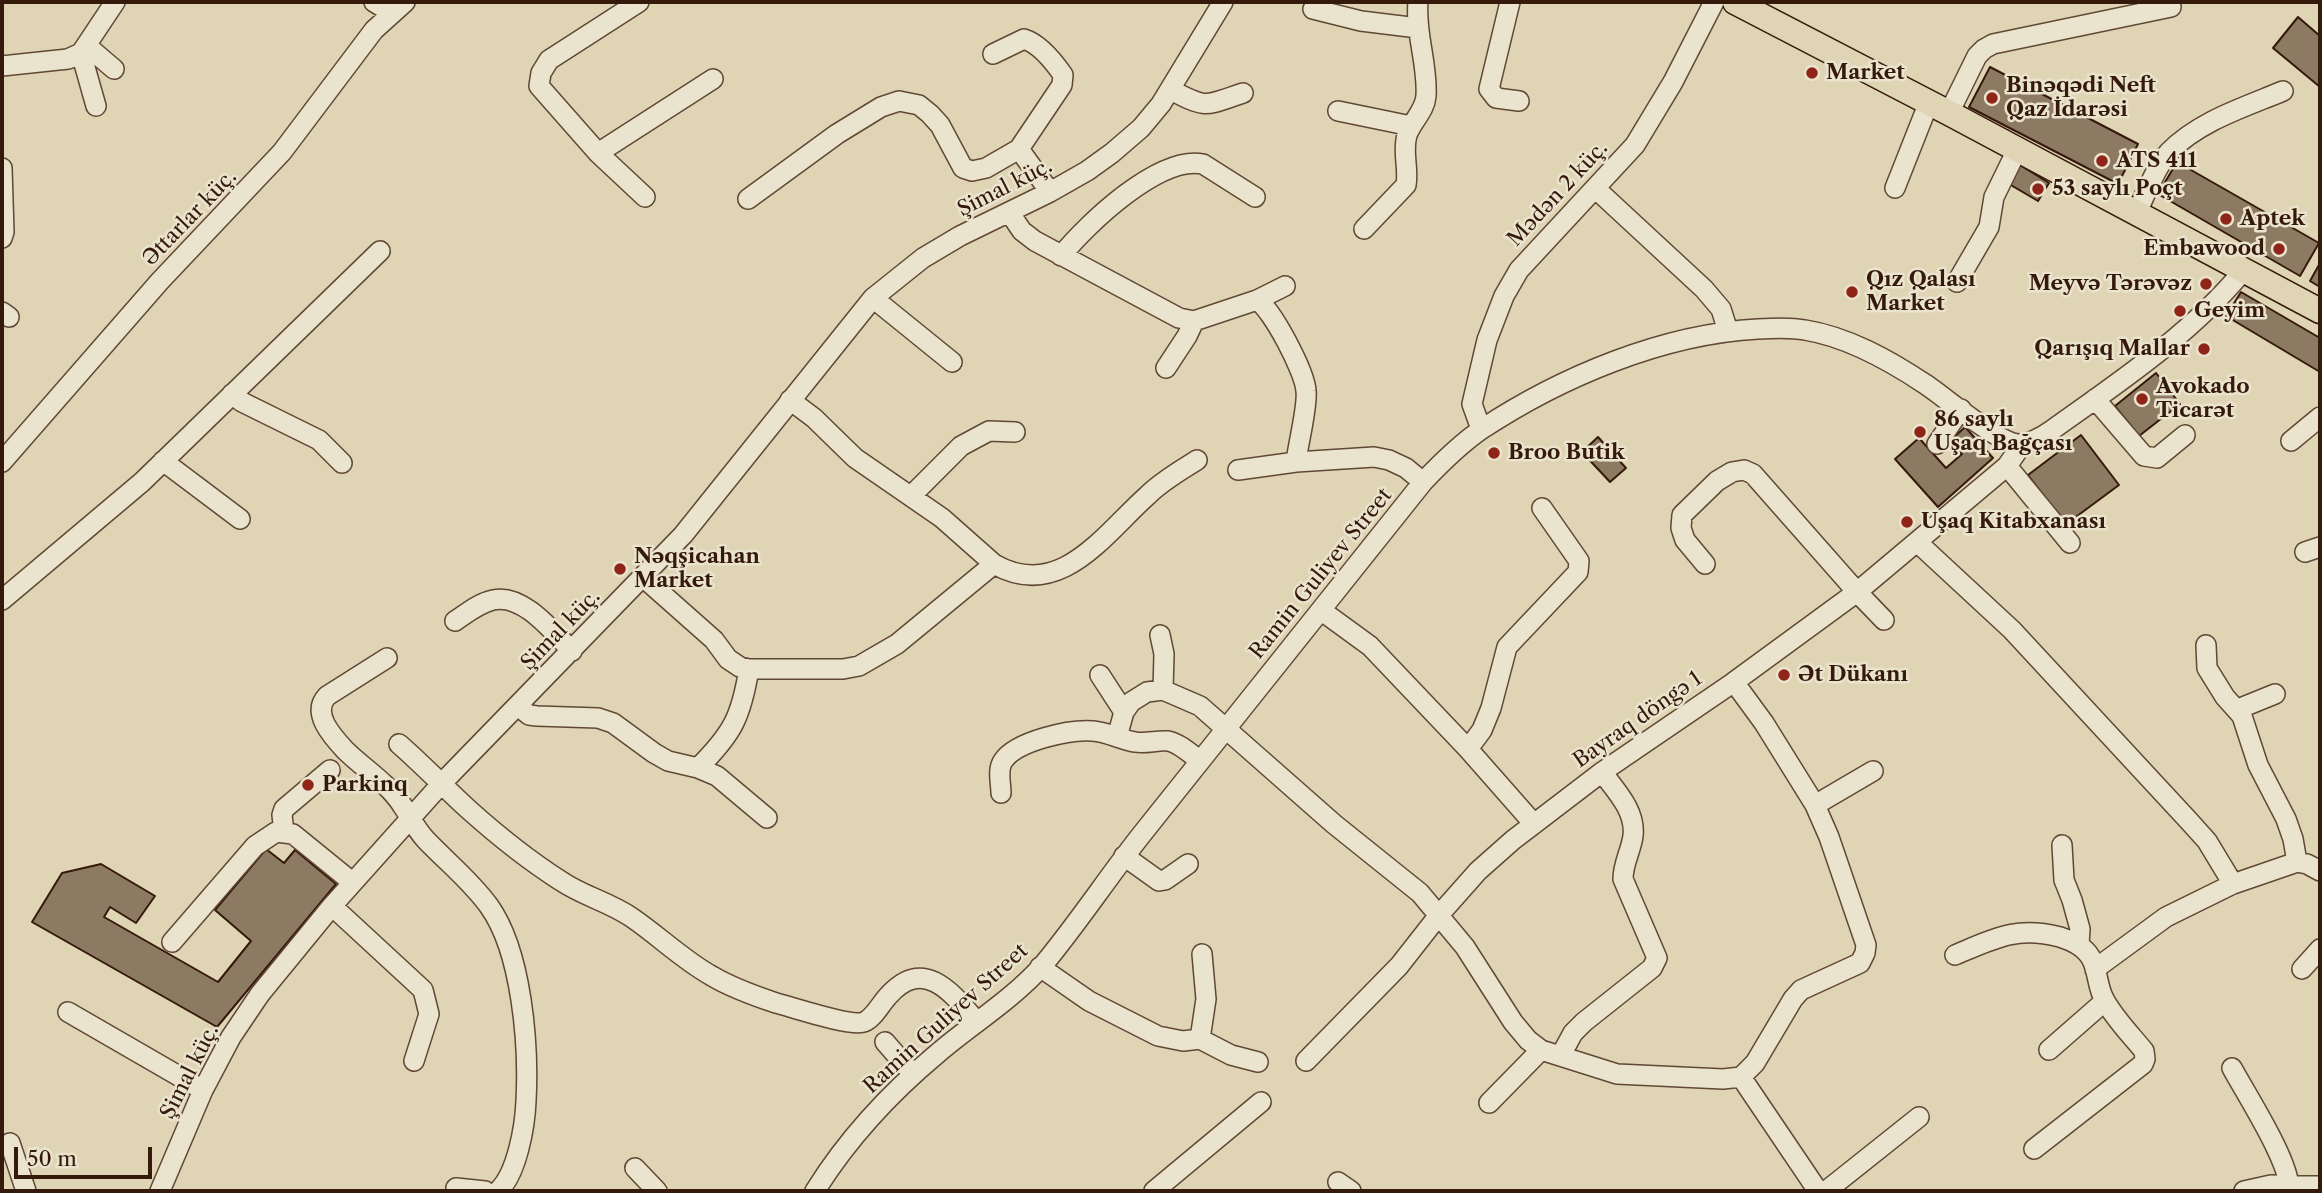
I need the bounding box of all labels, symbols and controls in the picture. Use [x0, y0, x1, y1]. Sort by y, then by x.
place label: Market [1826, 60, 1905, 86]
marker: Market [1804, 65, 1820, 81]
place label: Binəqədi Neft Qaz İdarəsi [2006, 73, 2156, 123]
marker: Binəqədi Neft Qaz İdarəsi [1984, 90, 2000, 106]
street label: Mədən 2 küç. [1503, 136, 1613, 252]
place label: ATS 411 [2116, 148, 2197, 174]
street label: Şimal küç. [953, 153, 1057, 223]
marker: ATS 411 [2094, 153, 2110, 169]
street label: Əttarlar küç. [138, 165, 242, 271]
place label: 53 saylı Poçt [2052, 176, 2182, 202]
marker: 53 saylı Poçt [2030, 181, 2046, 197]
place label: Aptek [2240, 206, 2305, 232]
marker: Aptek [2218, 211, 2234, 227]
place label: Embawood [2143, 236, 2265, 262]
marker: Embawood [2271, 241, 2287, 257]
place label: Qız Qalası Market [1866, 267, 1976, 317]
place label: Meyvə Tərəvəz [2029, 271, 2192, 297]
marker: Meyvə Tərəvəz [2198, 276, 2214, 292]
marker: Qız Qalası Market [1844, 284, 1860, 300]
place label: Geyim [2194, 298, 2265, 324]
marker: Geyim [2172, 303, 2188, 319]
place label: Qarışıq Mallar [2034, 336, 2190, 362]
marker: Qarışıq Mallar [2196, 341, 2212, 357]
place label: Avokado Ticarət [2156, 374, 2250, 424]
marker: Avokado Ticarət [2134, 391, 2150, 407]
place label: 86 saylı Uşaq Bağçası [1934, 407, 2072, 457]
marker: 86 saylı Uşaq Bağçası [1912, 424, 1928, 440]
place label: Broo Butik [1508, 440, 1625, 466]
marker: Broo Butik [1486, 445, 1502, 461]
street label: Ramin Guliyev Street [1244, 484, 1398, 664]
place label: Uşaq Kitabxanası [1921, 509, 2106, 535]
marker: Uşaq Kitabxanası [1899, 514, 1915, 530]
place label: Nəqşicahan Market [634, 544, 760, 594]
marker: Nəqşicahan Market [612, 561, 628, 577]
street label: Şimal küç. [516, 584, 606, 676]
place label: Ət Dükanı [1798, 662, 1908, 688]
street label: Bayraq döngə 1 [1569, 666, 1707, 774]
marker: Ət Dükanı [1776, 667, 1792, 683]
place label: Parkinq [322, 772, 408, 798]
marker: Parkinq [300, 777, 316, 793]
street label: Ramin Guliyev Street [859, 939, 1033, 1099]
street label: Şimal küç. [155, 1020, 225, 1124]
scale bar [18, 1134, 156, 1178]
text: 50 m [27, 1146, 77, 1171]

